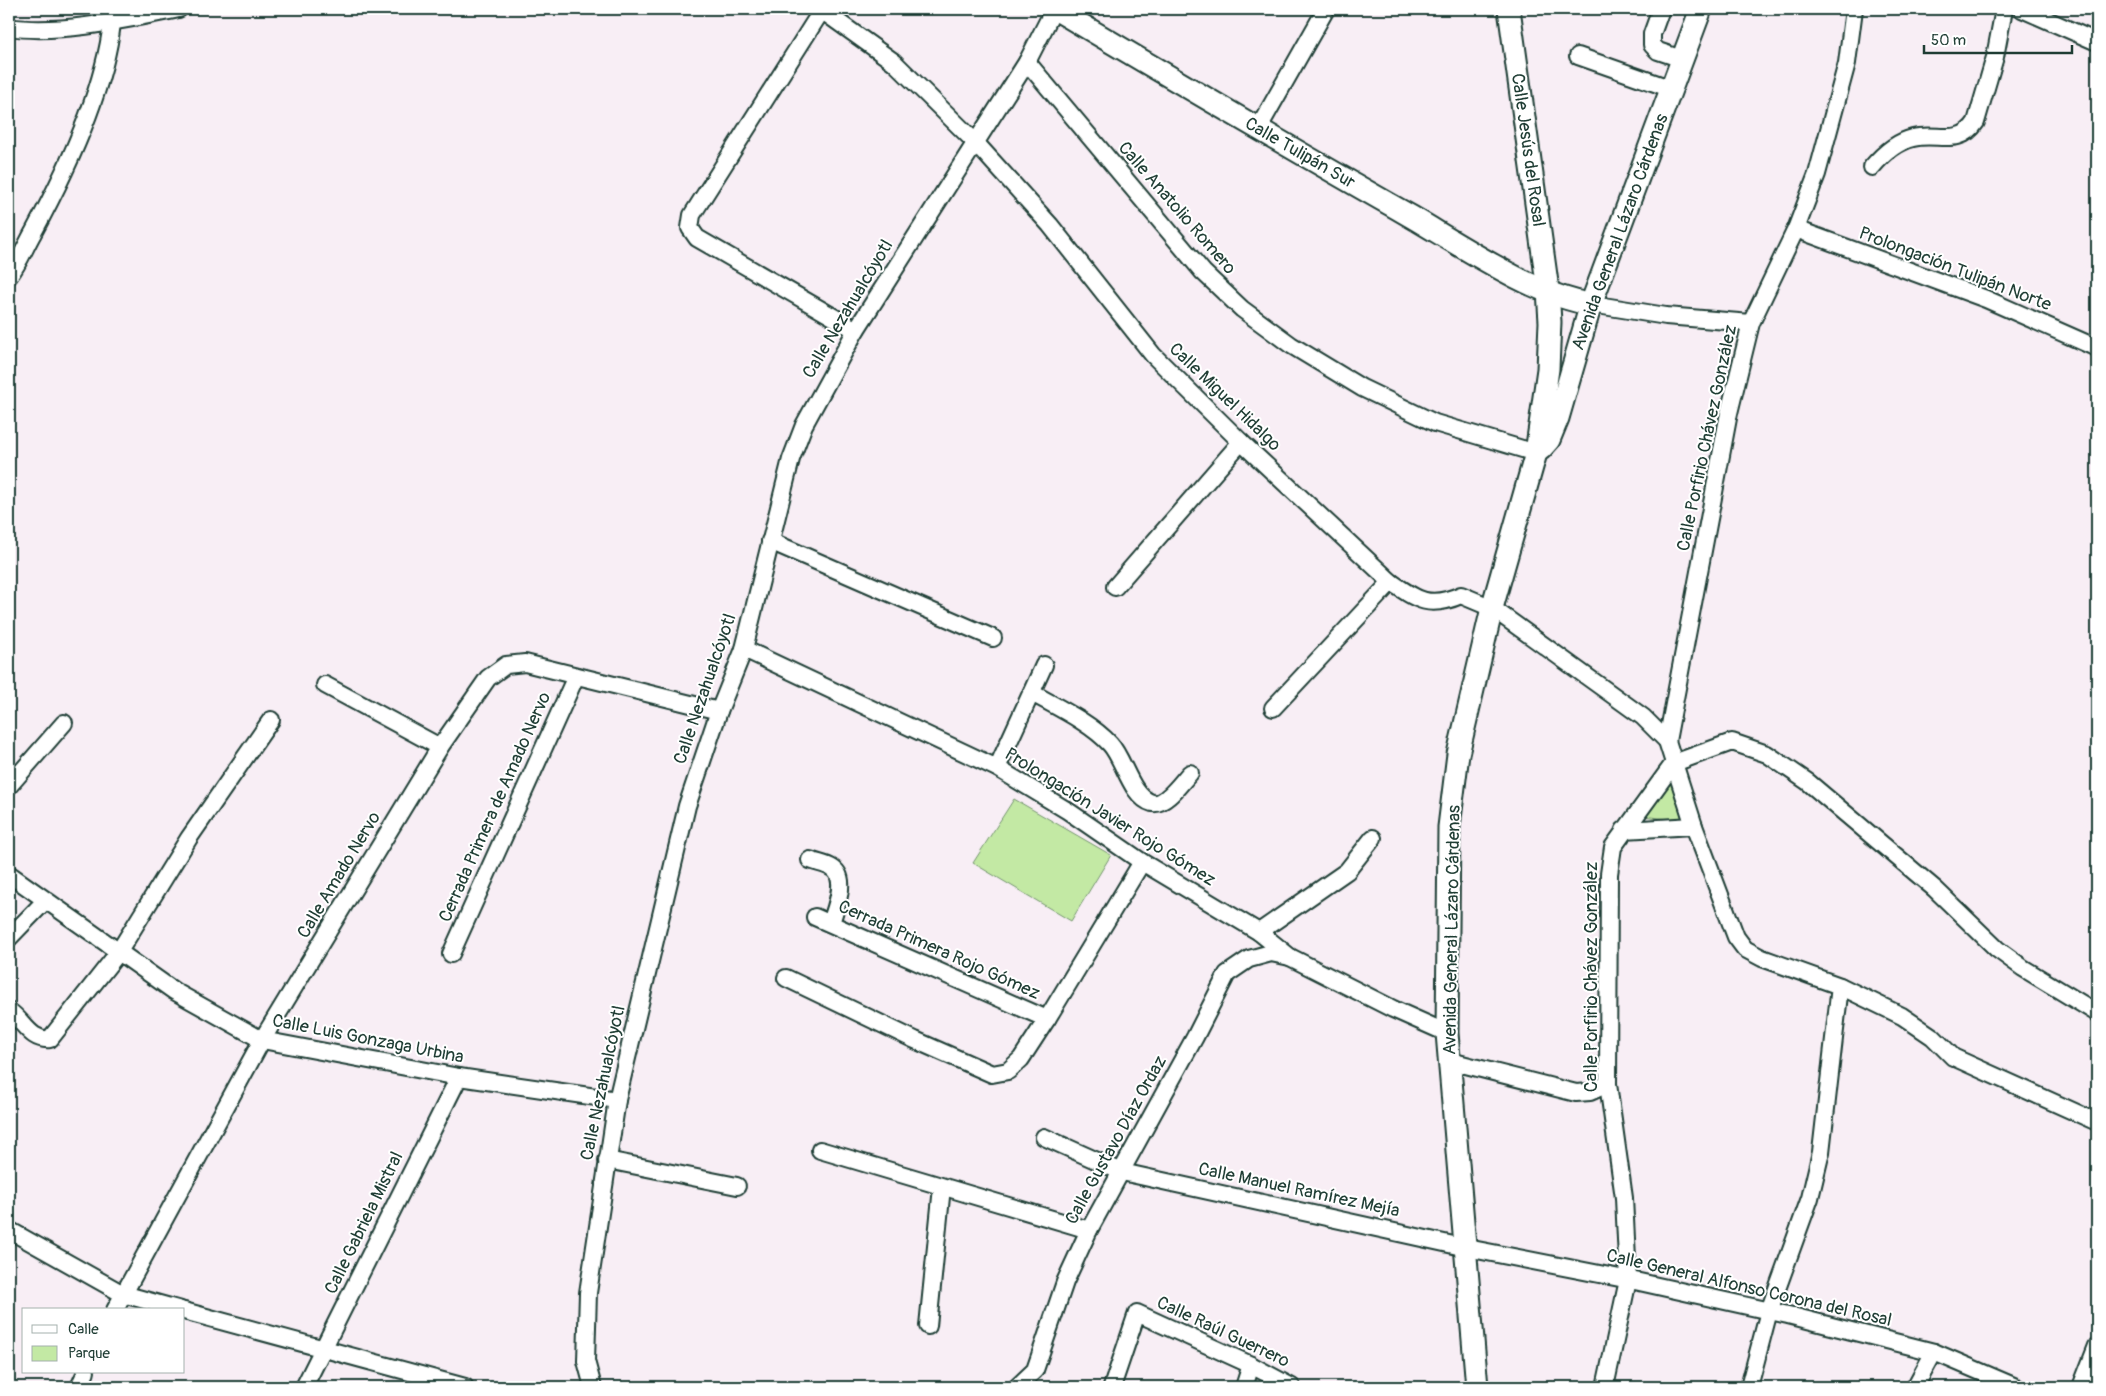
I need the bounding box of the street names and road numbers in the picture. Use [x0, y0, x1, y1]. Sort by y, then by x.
street label: Calle Jesús del Rosal [1506, 72, 1550, 228]
street label: Avenida General Lázaro Cárdenas [1566, 111, 1674, 353]
street label: Calle Tulipán Sur [1241, 112, 1360, 194]
street label: Calle Anatolio Romero [1113, 137, 1241, 279]
street label: Prolongación Tulipán Norte [1855, 222, 2055, 316]
street label: Calle Nezahualcóyotl [798, 236, 898, 382]
street label: Calle Porfirio Chávez González [1672, 323, 1742, 553]
street label: Calle Miguel Hidalgo [1164, 338, 1286, 457]
street label: Calle Nezahualcóyotl [668, 611, 742, 767]
street label: Cerrada Primera de Amado Nervo [434, 688, 556, 926]
street label: Prolongación Javier Rojo Gómez [1000, 743, 1220, 891]
street label: Avenida General Lázaro Cárdenas [1438, 805, 1466, 1055]
street label: Calle Amado Nervo [292, 807, 386, 943]
street label: Calle Porfirio Chávez González [1580, 862, 1603, 1092]
street label: Cerrada Primera Rojo Gómez [835, 895, 1043, 1005]
street label: Calle Nezahualcóyotl [575, 1004, 631, 1162]
street label: Calle Luis Gonzaga Urbina [270, 1009, 466, 1069]
street label: Calle Gustavo Díaz Ordaz [1060, 1052, 1172, 1228]
street label: Calle Gabriela Mistral [320, 1148, 408, 1298]
street label: Calle Manuel Ramírez Mejía [1196, 1157, 1402, 1223]
street label: Calle General Alfonso Corona del Rosal [1604, 1244, 1894, 1332]
street label: Calle Raúl Guerrero [1153, 1291, 1293, 1373]

